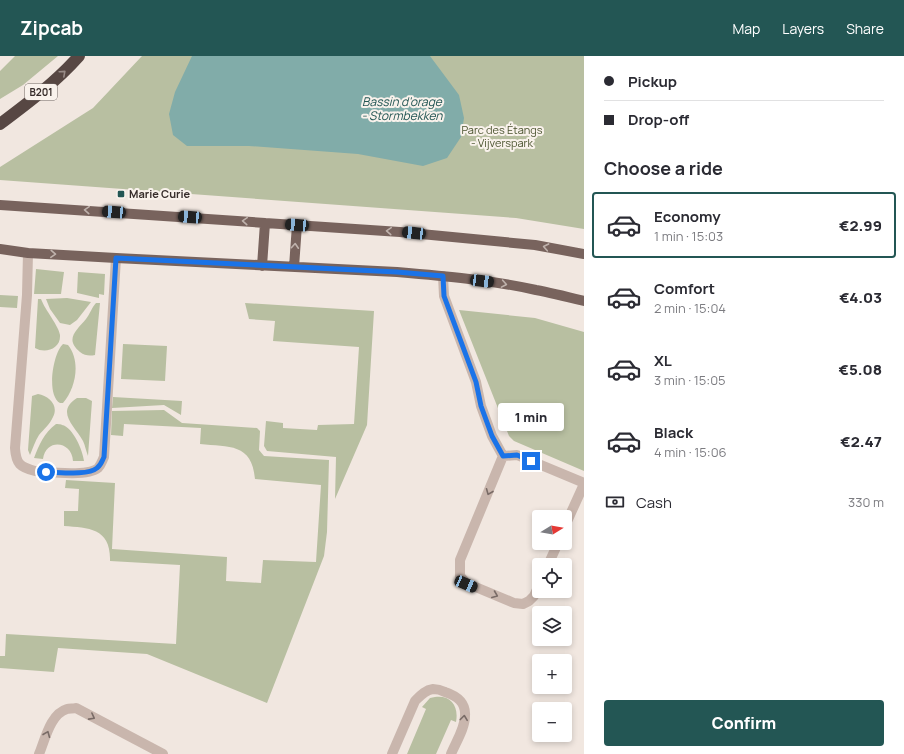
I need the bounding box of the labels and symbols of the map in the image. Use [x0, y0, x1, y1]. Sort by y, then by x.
one-way arrow [58, 70, 66, 78]
road number: B201 [25, 84, 57, 100]
water label: Bassin d'orage - Stormbekken [362, 93, 443, 124]
park label: Parc des Étangs - Vijverspark [461, 122, 543, 150]
place label: Marie Curie [129, 186, 191, 201]
marker: Marie Curie [116, 189, 126, 199]
car [102, 205, 126, 219]
one-way arrow [84, 206, 90, 215]
car [178, 210, 202, 224]
one-way arrow [242, 217, 248, 226]
car [285, 218, 309, 232]
one-way arrow [386, 226, 392, 235]
car [401, 226, 427, 240]
one-way arrow [291, 243, 300, 249]
one-way arrow [543, 243, 549, 252]
one-way arrow [50, 250, 56, 259]
car [469, 274, 495, 288]
one-way arrow [500, 279, 507, 288]
callout: 1 min [498, 403, 564, 431]
route end [522, 452, 540, 470]
route start [37, 463, 55, 481]
one-way arrow [485, 489, 493, 496]
north arrow [532, 510, 572, 550]
car [453, 574, 479, 594]
one-way arrow [491, 591, 498, 599]
one-way arrow [88, 712, 96, 720]
one-way arrow [459, 715, 468, 721]
one-way arrow [42, 730, 50, 738]

